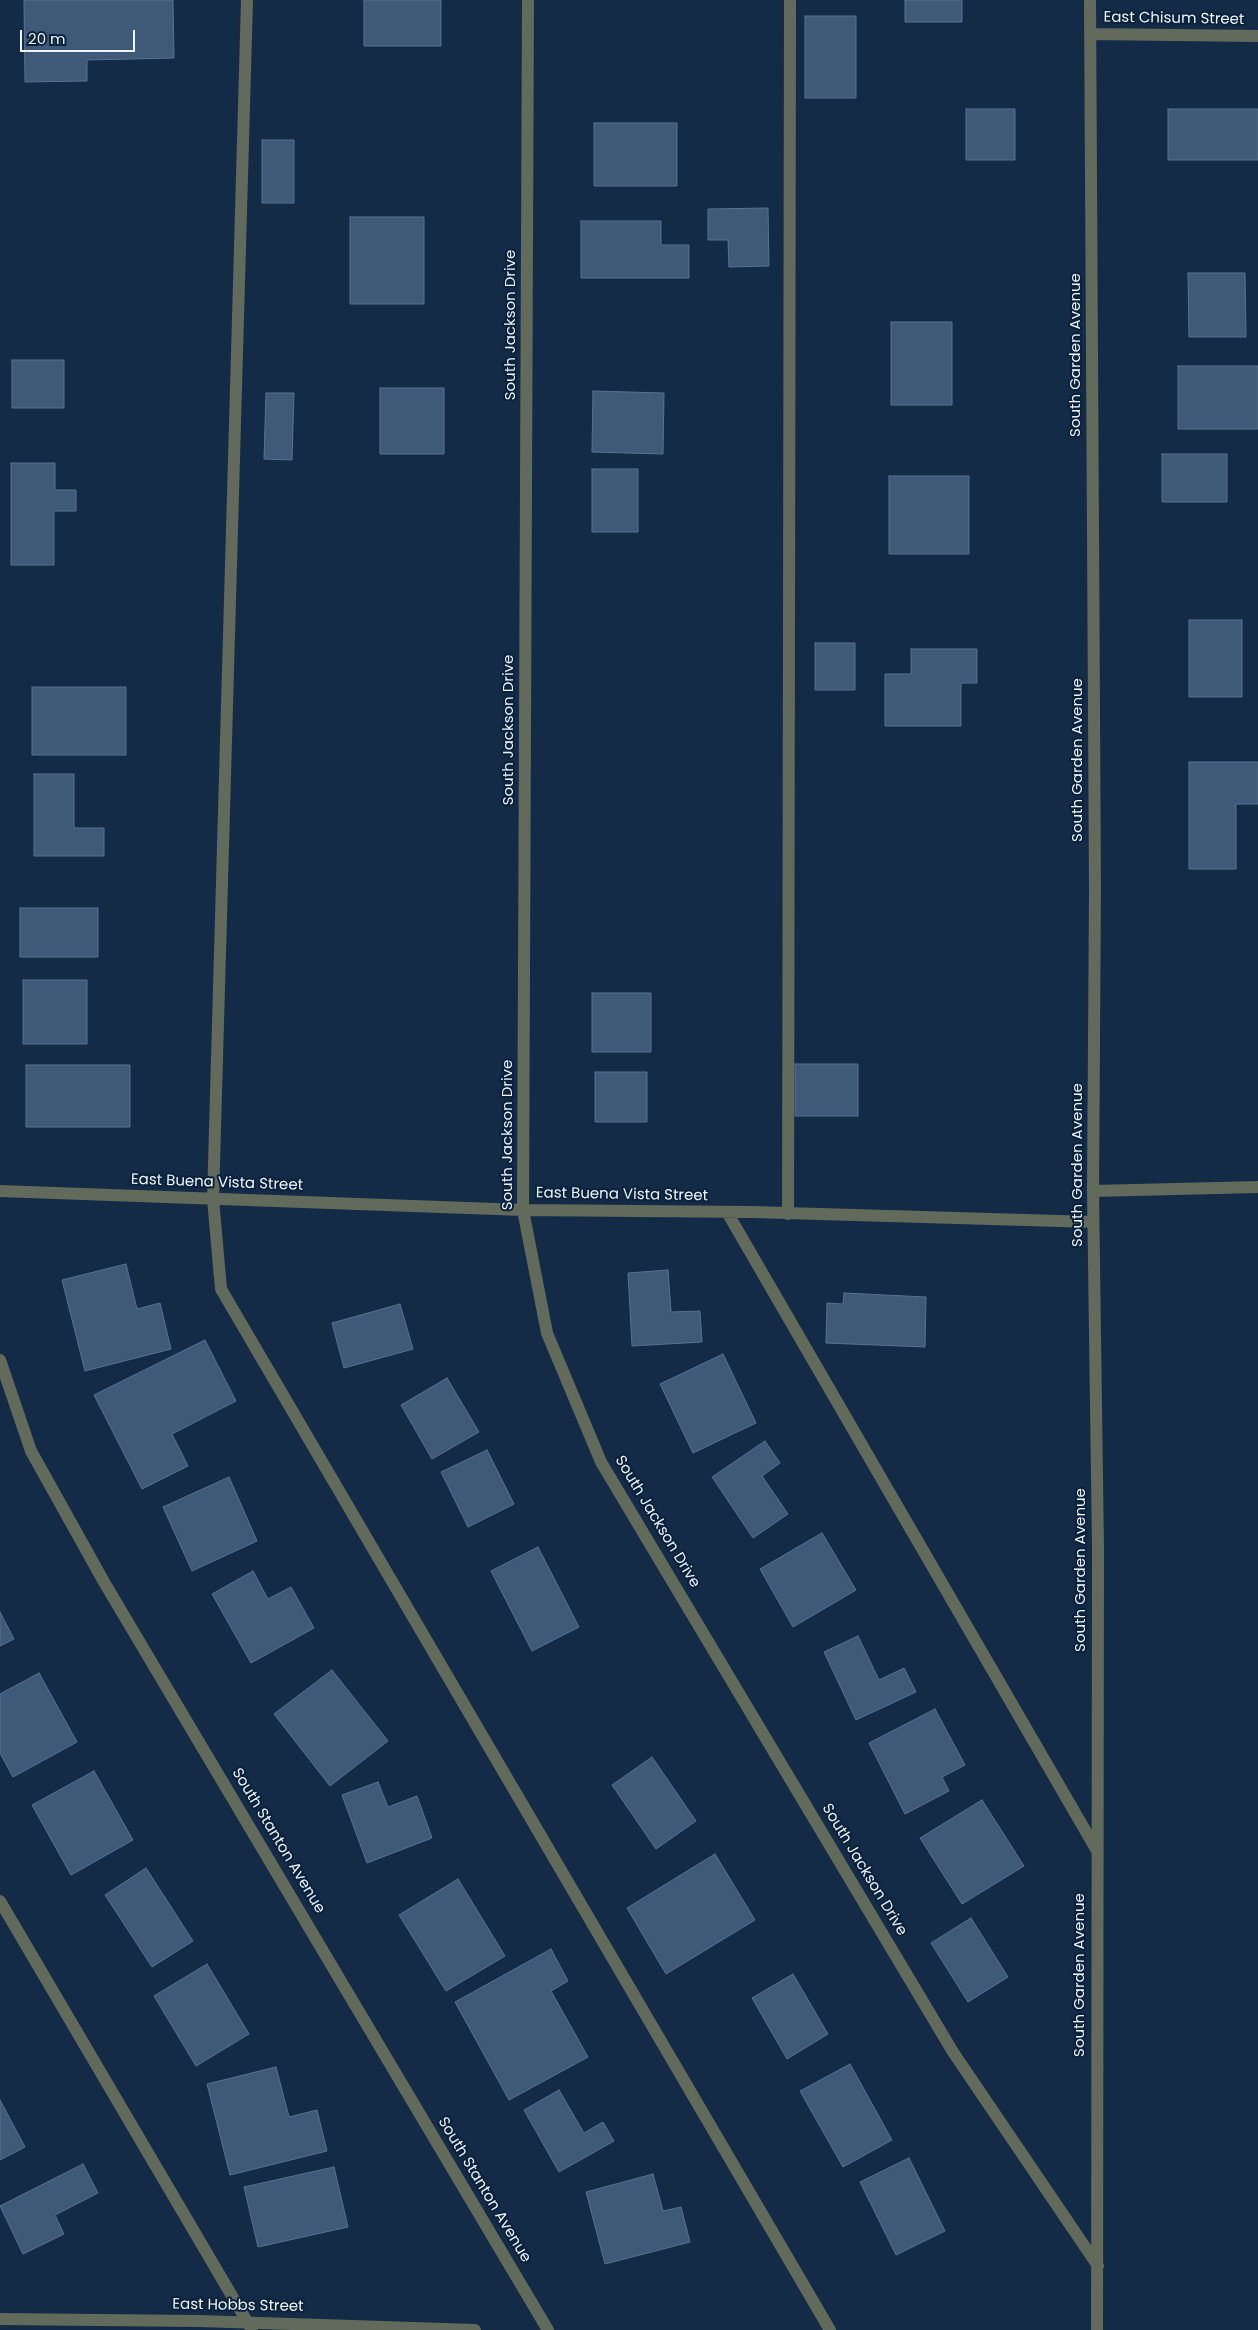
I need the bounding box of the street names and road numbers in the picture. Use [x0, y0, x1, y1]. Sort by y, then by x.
street label: East Chisum Street [1103, 9, 1245, 29]
street label: South Jackson Drive [502, 250, 520, 400]
street label: South Garden Avenue [1067, 273, 1085, 437]
street label: South Jackson Drive [500, 655, 518, 805]
street label: South Garden Avenue [1069, 678, 1087, 842]
street label: South Jackson Drive [499, 1060, 517, 1210]
street label: South Garden Avenue [1069, 1083, 1087, 1247]
street label: East Buena Vista Street [131, 1171, 303, 1195]
street label: East Buena Vista Street [536, 1184, 708, 1206]
street label: South Jackson Drive [610, 1453, 704, 1591]
street label: South Garden Avenue [1072, 1488, 1090, 1652]
street label: South Stanton Avenue [228, 1765, 328, 1917]
street label: South Jackson Drive [817, 1801, 911, 1939]
street label: South Garden Avenue [1071, 1893, 1089, 2057]
street label: South Stanton Avenue [434, 2114, 534, 2266]
street label: East Hobbs Street [172, 2296, 304, 2316]

